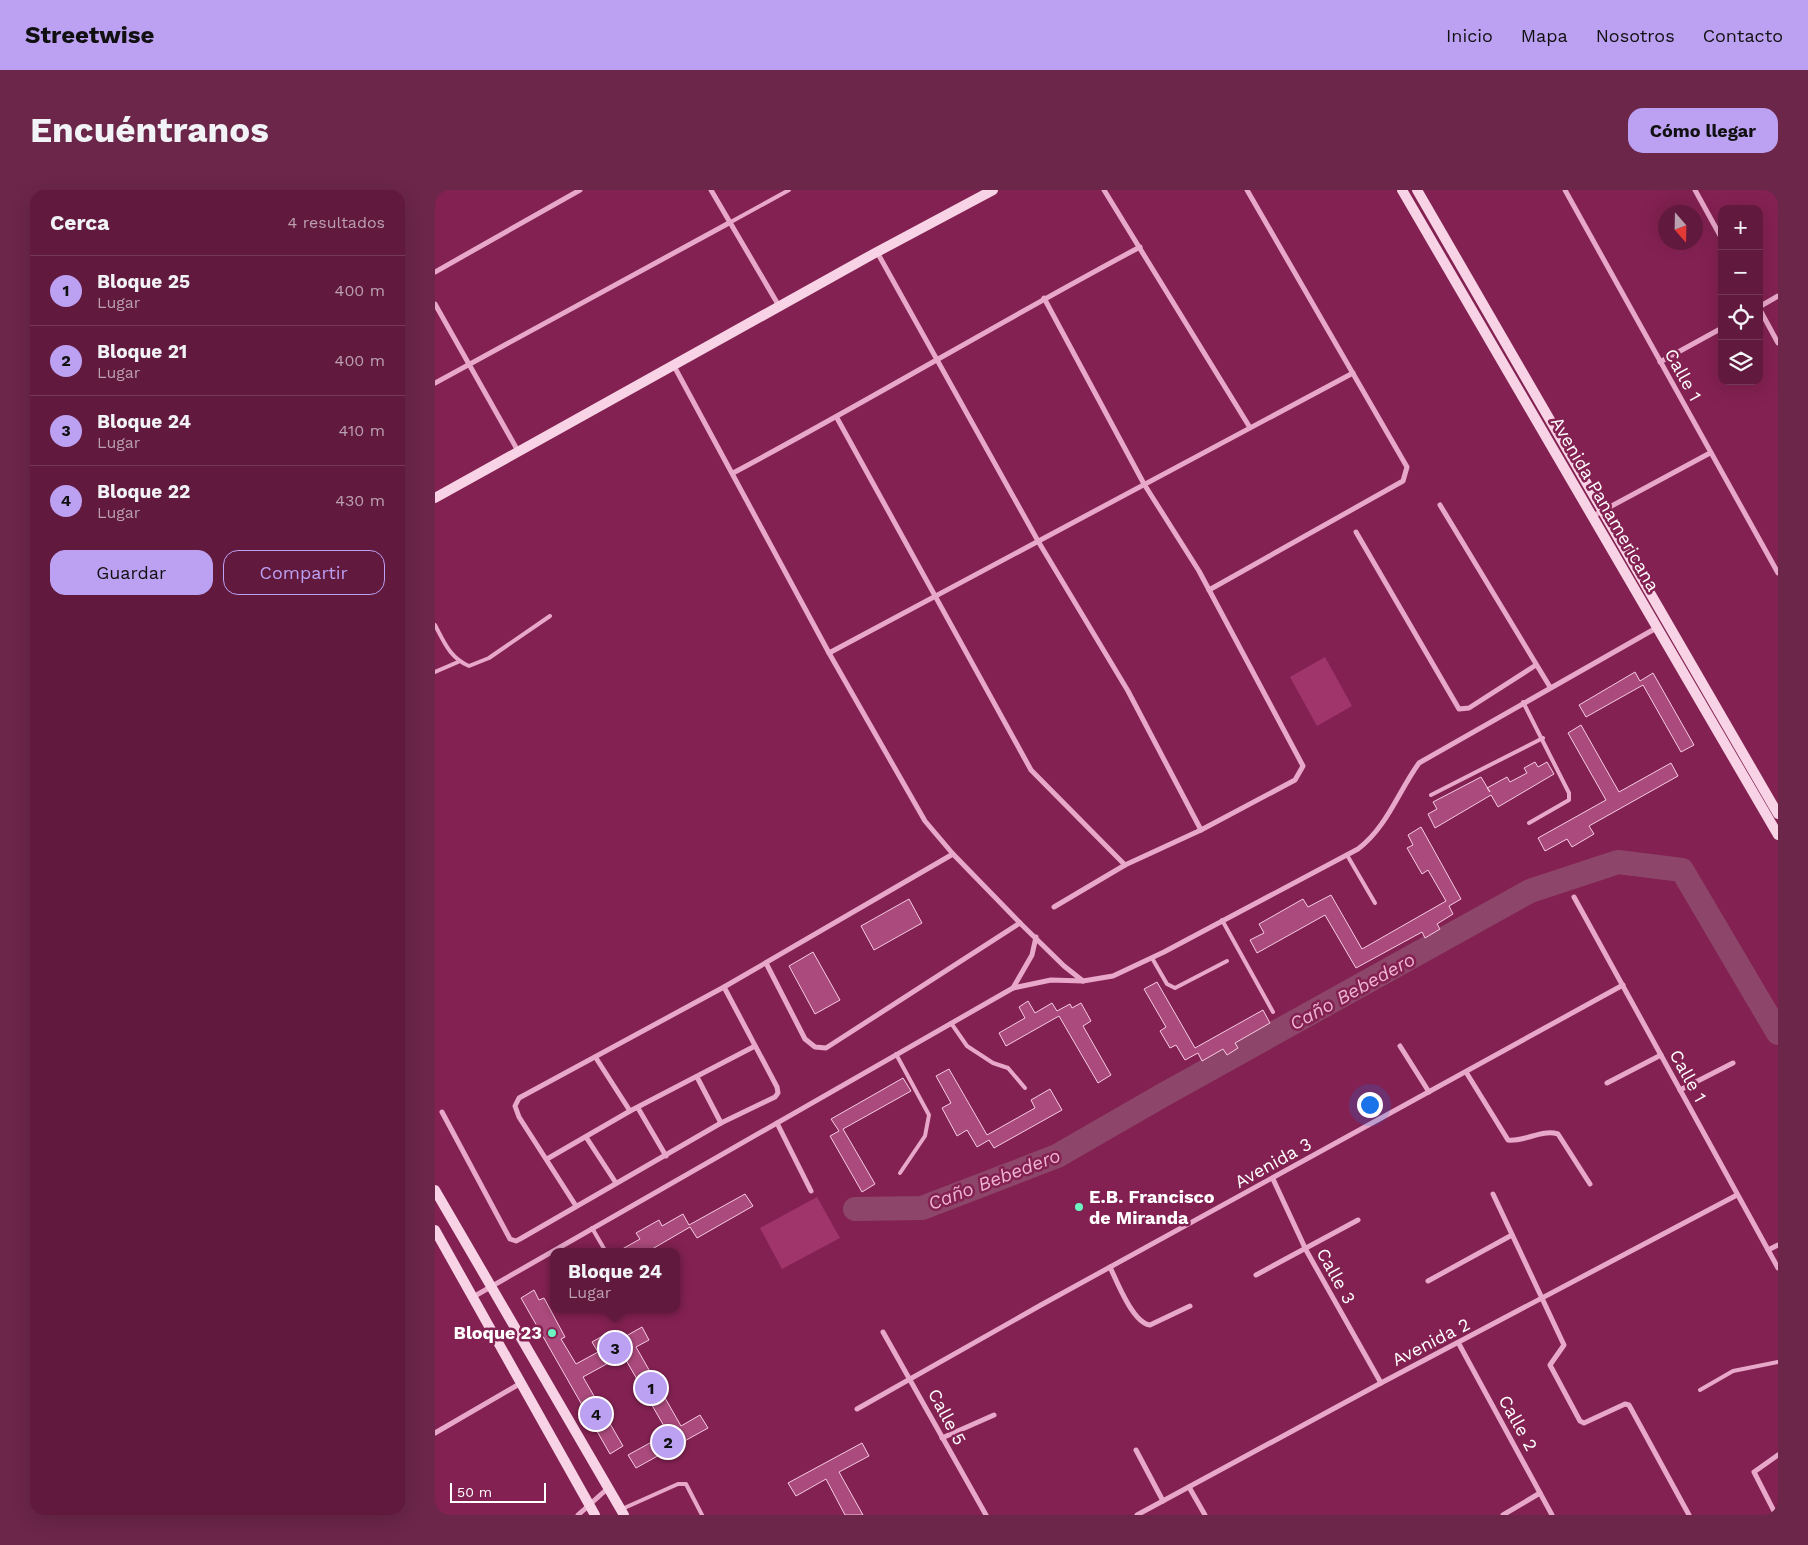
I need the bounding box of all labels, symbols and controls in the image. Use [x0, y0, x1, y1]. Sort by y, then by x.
text: Streetwise [25, 21, 154, 49]
text: Inicio [1446, 25, 1493, 46]
text: Mapa [1521, 25, 1568, 46]
text: Nosotros [1596, 25, 1675, 46]
text: Contacto [1703, 25, 1783, 46]
button: Cómo llegar [1628, 108, 1778, 153]
text: Encuéntranos [30, 109, 269, 151]
north arrow [1658, 205, 1703, 250]
map controls [1718, 205, 1763, 385]
button: + [1718, 205, 1763, 250]
text: Cerca [50, 210, 109, 235]
text: 4 resultados [288, 213, 385, 232]
button: − [1718, 250, 1763, 295]
text: Bloque 25 [97, 270, 190, 293]
text: 1 [63, 281, 69, 300]
text: 400 m [335, 281, 385, 300]
text: Lugar [97, 293, 140, 312]
button: locate [1718, 295, 1763, 340]
text: Bloque 21 [97, 340, 187, 363]
button: layers [1718, 340, 1763, 385]
street label: Calle 1 [1660, 345, 1706, 405]
text: 2 [61, 351, 71, 370]
text: 400 m [335, 351, 385, 370]
text: Lugar [97, 363, 140, 382]
text: Bloque 24 [97, 410, 191, 433]
street label: Avenida Panamericana [1547, 413, 1664, 595]
text: 3 [61, 421, 71, 440]
text: 410 m [339, 421, 385, 440]
text: Lugar [97, 433, 140, 452]
text: Bloque 22 [97, 480, 190, 503]
text: 4 [61, 491, 71, 510]
text: 430 m [335, 491, 385, 510]
text: Lugar [97, 503, 140, 522]
button: Guardar [50, 550, 213, 595]
button: Compartir [223, 550, 385, 595]
water label: Caño Bebedero [1285, 947, 1419, 1035]
street label: Calle 1 [1665, 1046, 1711, 1106]
your location [1357, 1092, 1383, 1118]
street label: Avenida 3 [1231, 1133, 1315, 1192]
water label: Caño Bebedero [925, 1144, 1064, 1215]
place label: E.B. Francisco de Miranda [1089, 1186, 1215, 1228]
marker: E.B. Francisco de Miranda [1073, 1201, 1085, 1213]
street label: Calle 3 [1313, 1244, 1360, 1307]
popup [550, 1248, 680, 1313]
text: Bloque 24 [568, 1260, 662, 1283]
text: Lugar [568, 1283, 611, 1302]
street label: Avenida 2 [1388, 1313, 1473, 1370]
place label: Bloque 23 [454, 1322, 542, 1343]
marker: Bloque 23 [546, 1327, 558, 1339]
pin: 3 [599, 1329, 631, 1367]
pin: 1 [635, 1369, 667, 1407]
street label: Calle 5 [924, 1385, 971, 1448]
street label: Calle 2 [1495, 1391, 1542, 1454]
pin: 4 [580, 1395, 612, 1433]
pin: 2 [652, 1423, 684, 1461]
scale bar [450, 1480, 546, 1503]
text: 50 m [457, 1484, 492, 1500]

